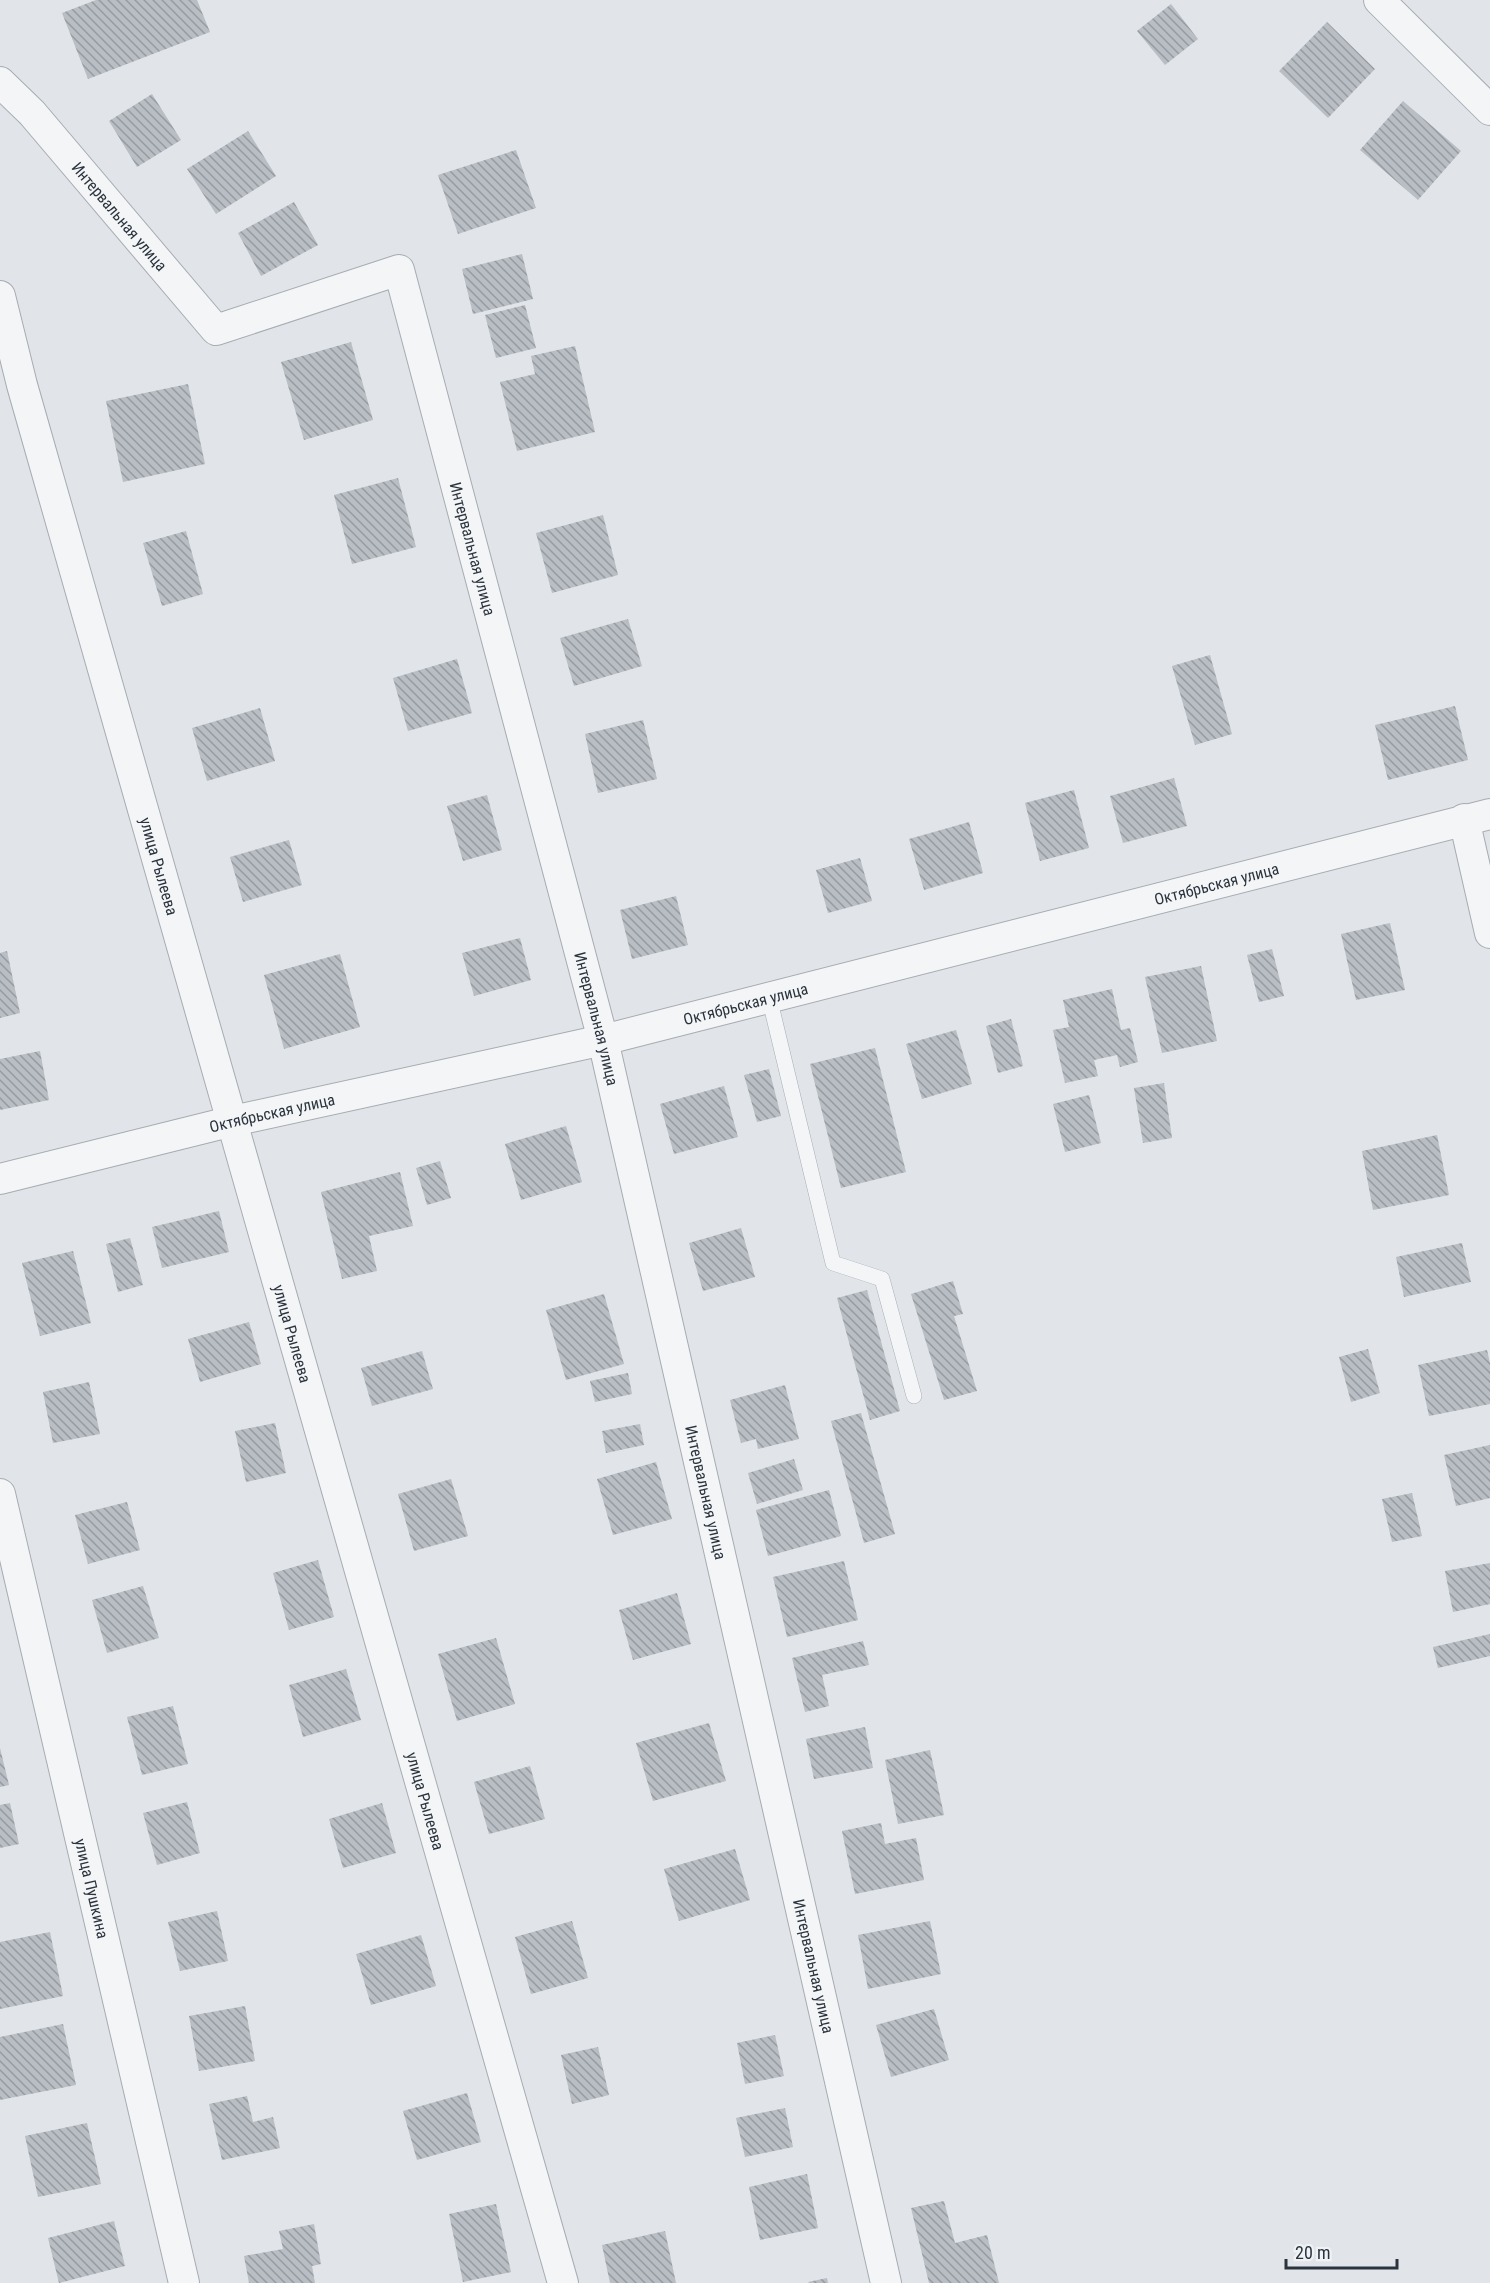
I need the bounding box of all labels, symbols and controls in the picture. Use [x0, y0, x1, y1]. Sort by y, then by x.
street label: Интервальная улица [68, 158, 171, 275]
street label: Интервальная улица [446, 480, 500, 617]
street label: улица Рылеева [136, 815, 182, 917]
street label: Октябрьская улица [1152, 859, 1281, 909]
street label: Интервальная улица [571, 950, 623, 1087]
street label: Октябрьская улица [681, 979, 810, 1029]
street label: Октябрьская улица [207, 1090, 336, 1136]
street label: улица Рылеева [269, 1282, 315, 1385]
street label: Интервальная улица [681, 1423, 730, 1561]
street label: улица Рылеева [403, 1750, 449, 1852]
street label: улица Пушкина [71, 1837, 113, 1940]
street label: Интервальная улица [789, 1897, 838, 2035]
scale bar [1286, 2232, 1397, 2270]
text: 20 m [1295, 2242, 1330, 2263]

